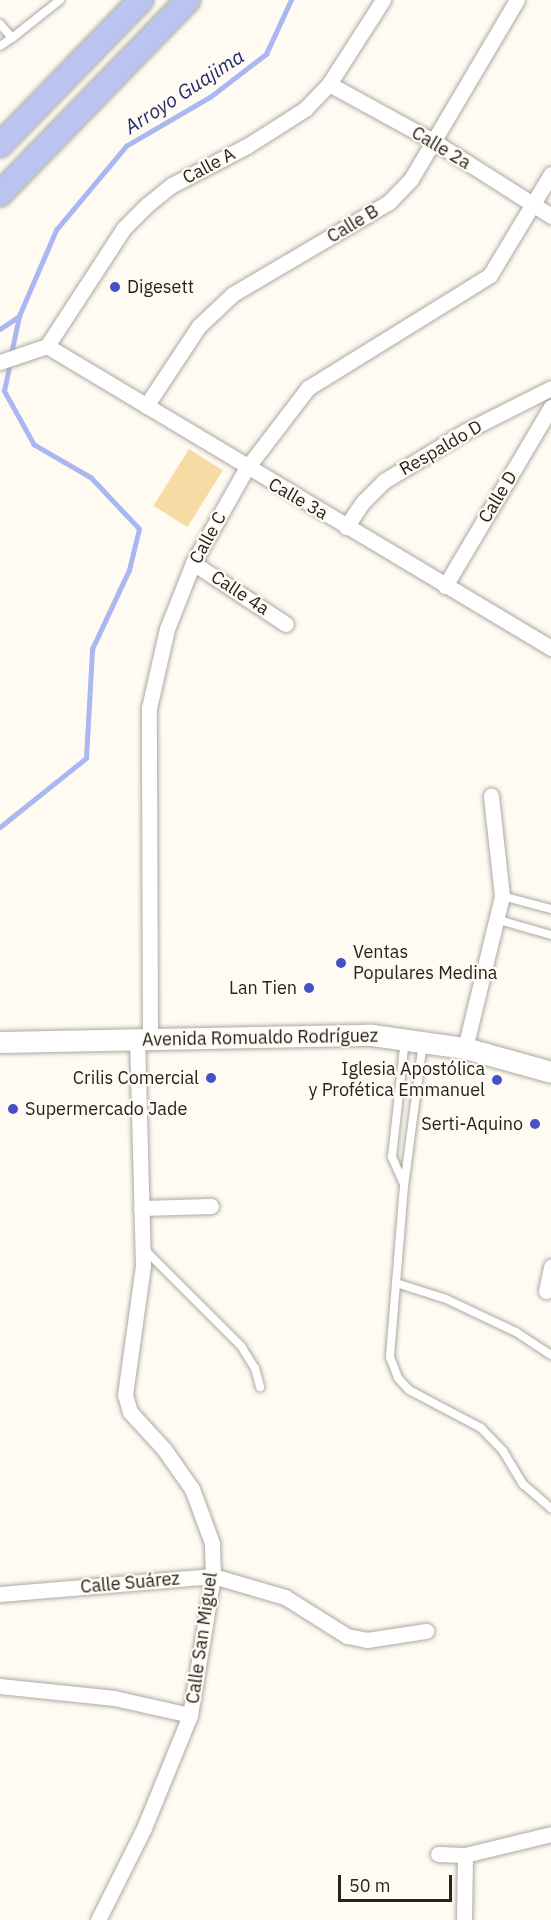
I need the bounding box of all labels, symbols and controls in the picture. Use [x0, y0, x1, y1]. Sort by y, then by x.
water label: Arroyo Guajima [120, 43, 248, 139]
street label: Calle 2a [408, 122, 474, 174]
street label: Calle A [179, 143, 239, 189]
street label: Calle B [323, 200, 383, 248]
place label: Digesett [127, 276, 194, 298]
marker: Digesett [108, 280, 122, 294]
street label: Respaldo D [396, 416, 486, 480]
street label: Calle D [474, 467, 522, 527]
street label: Calle 3a [264, 473, 332, 525]
street label: Calle C [185, 508, 231, 568]
street label: Calle 4a [207, 566, 273, 620]
place label: Ventas Populares Medina [353, 942, 497, 984]
marker: Ventas Populares Medina [334, 956, 348, 970]
place label: Lan Tien [229, 977, 297, 999]
marker: Lan Tien [302, 981, 316, 995]
street label: Avenida Romualdo Rodríguez [142, 1025, 378, 1051]
place label: Iglesia Apostólica y Profética Emmanuel [308, 1059, 485, 1102]
place label: Crilis Comercial [73, 1067, 199, 1089]
marker: Crilis Comercial [204, 1071, 218, 1085]
marker: Iglesia Apostólica y Profética Emmanuel [490, 1073, 504, 1087]
place label: Supermercado Jade [25, 1098, 187, 1120]
marker: Supermercado Jade [6, 1102, 20, 1116]
place label: Serti-Aquino [421, 1113, 523, 1135]
marker: Serti-Aquino [528, 1117, 542, 1131]
street label: Calle Suárez [79, 1568, 181, 1598]
street label: Calle San Miguel [182, 1571, 222, 1705]
scale bar [341, 1863, 455, 1901]
text: 50 m [349, 1874, 391, 1897]

